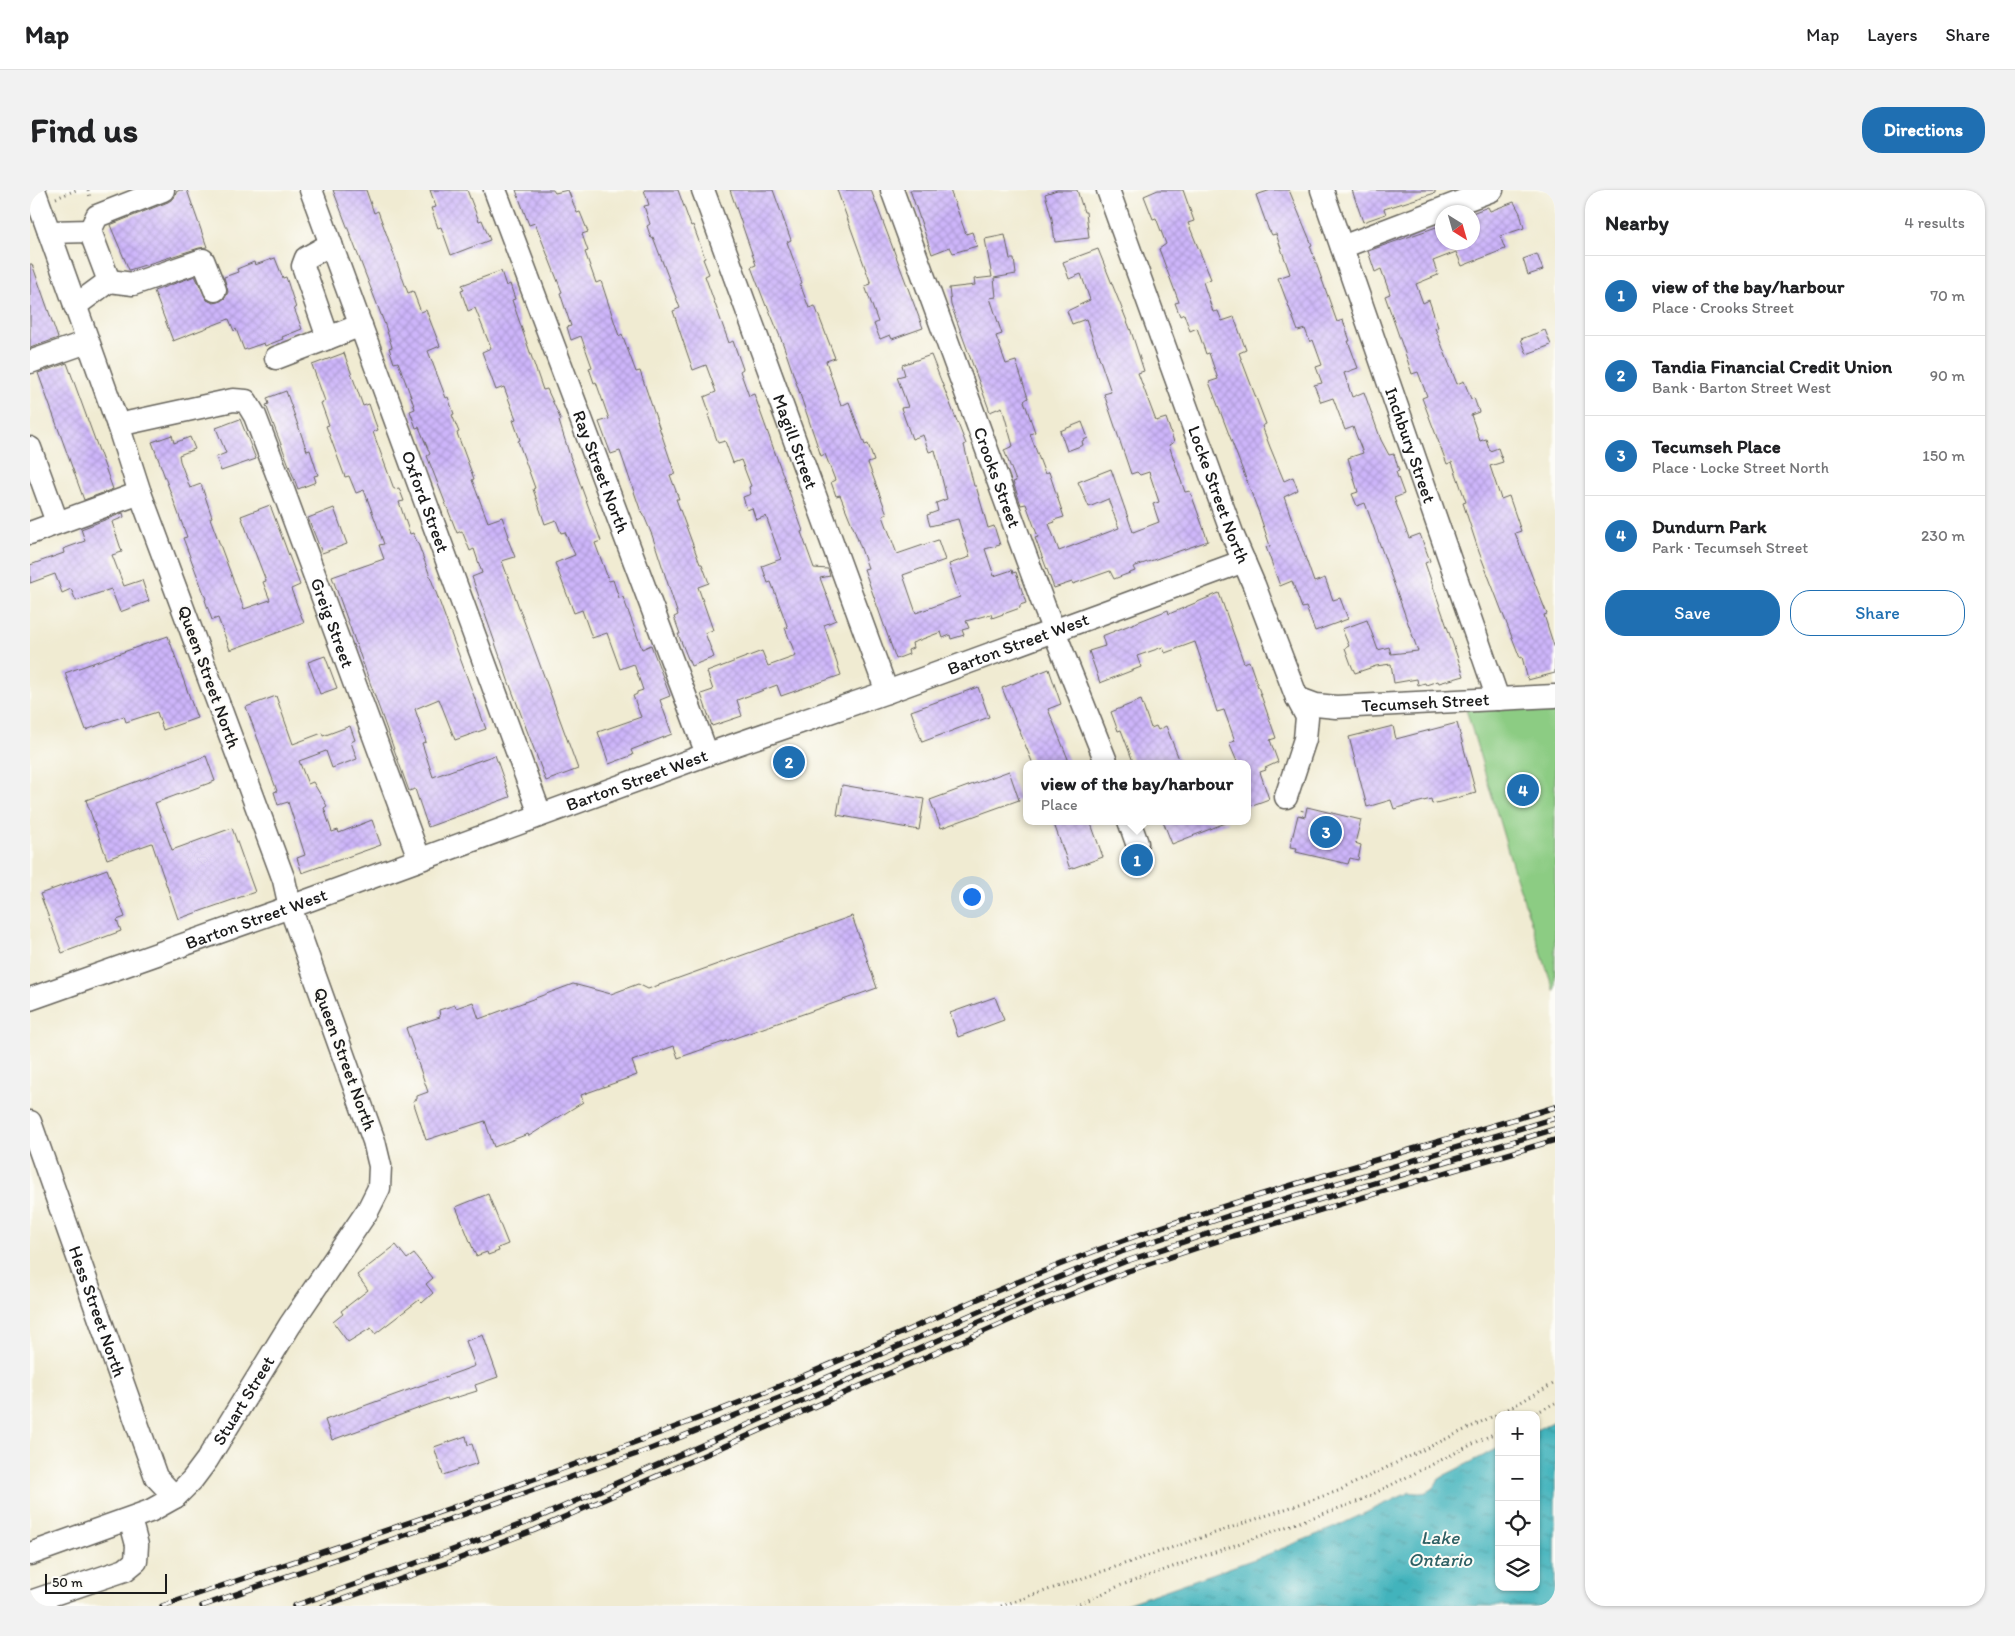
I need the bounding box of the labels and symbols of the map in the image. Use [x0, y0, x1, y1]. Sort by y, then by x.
north arrow [1435, 205, 1480, 250]
street label: Inchbury Street [1380, 384, 1440, 506]
street label: Magill Street [768, 391, 823, 492]
street label: Ray Street North [568, 407, 634, 536]
street label: Locke Street North [1183, 423, 1254, 567]
street label: Crooks Street [969, 424, 1026, 531]
street label: Oxford Street [397, 448, 454, 556]
street label: Greig Street [306, 575, 359, 671]
street label: Queen Street North [173, 602, 245, 752]
street label: Barton Street West [944, 608, 1092, 680]
street label: Tecumseh Street [1361, 688, 1490, 717]
pin: 2 [773, 743, 805, 781]
street label: Barton Street West [563, 744, 711, 816]
pin: 4 [1507, 771, 1539, 809]
pin: 3 [1310, 813, 1342, 851]
pin: 1 [1121, 841, 1153, 879]
street label: Barton Street West [182, 883, 330, 954]
your location [959, 884, 985, 910]
street label: Queen Street North [309, 984, 381, 1134]
street label: Hess Street North [64, 1243, 131, 1380]
street label: Stuart Street [208, 1352, 280, 1449]
water label: Lake Ontario [1408, 1526, 1473, 1571]
scale bar [45, 1571, 168, 1594]

